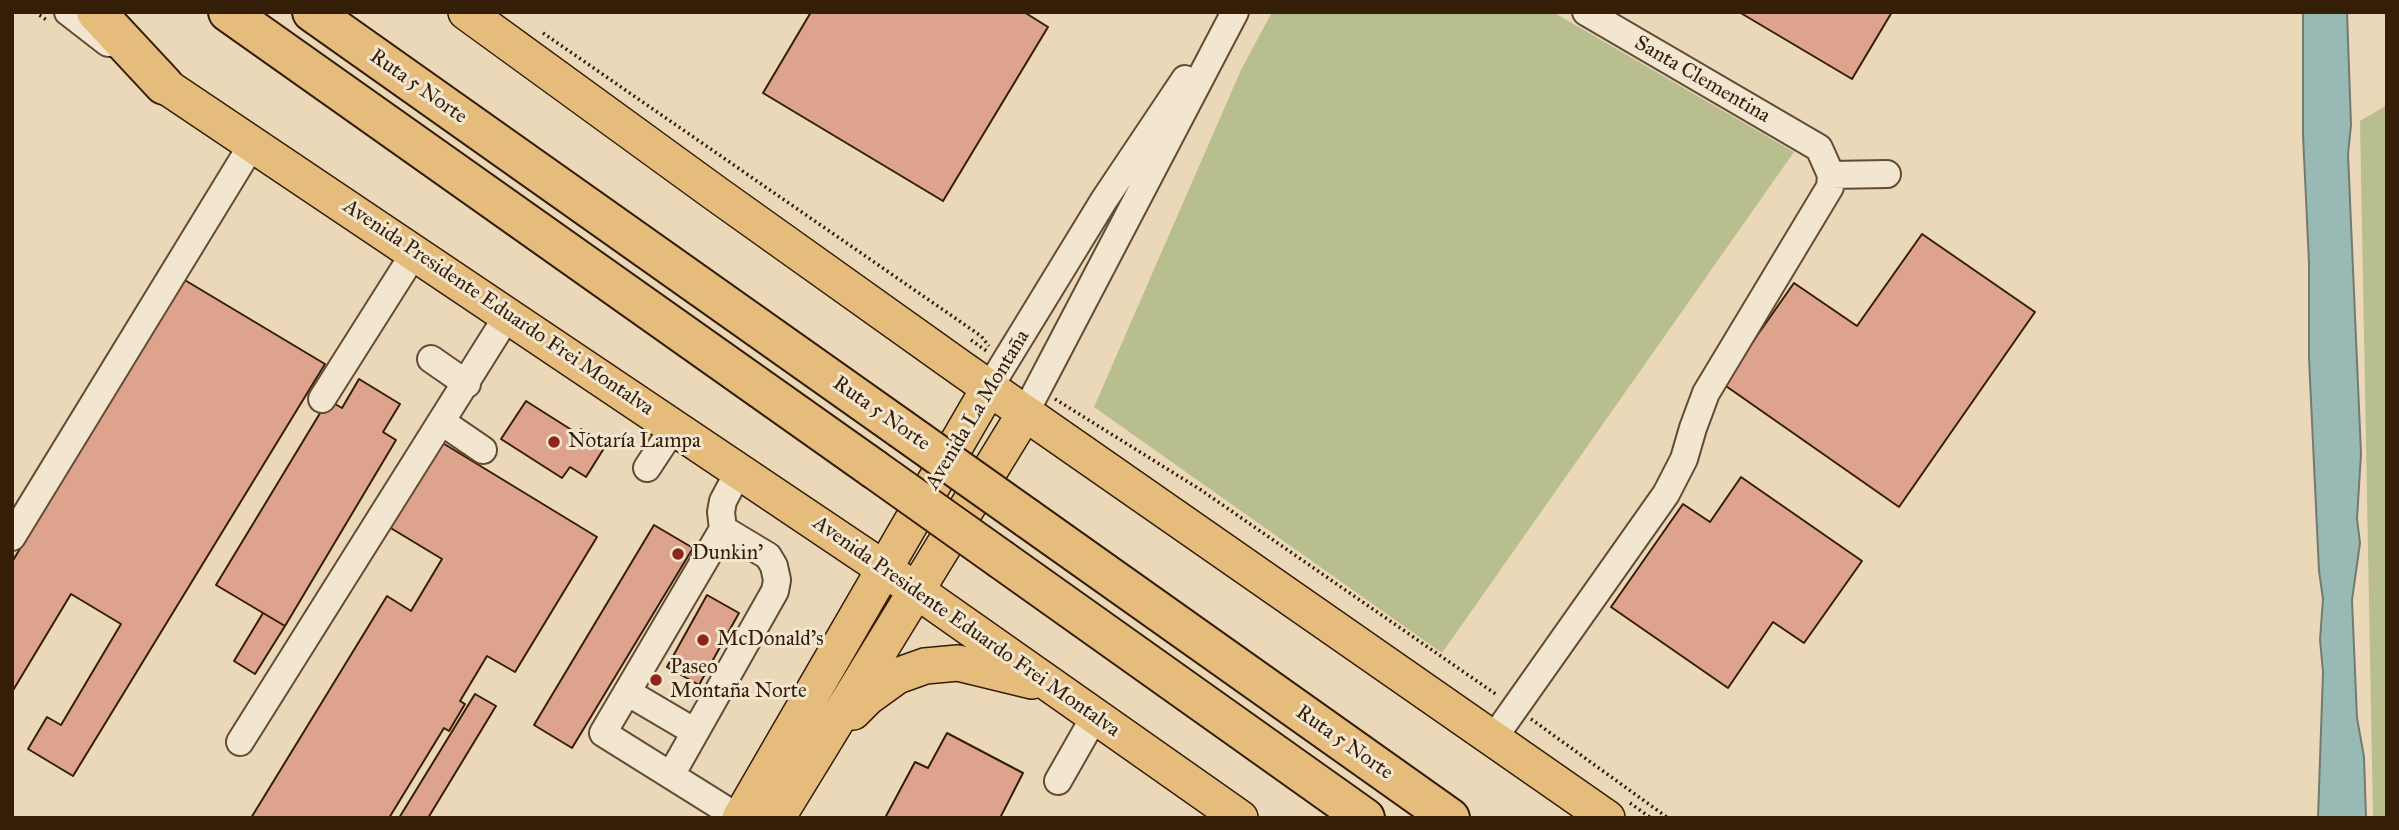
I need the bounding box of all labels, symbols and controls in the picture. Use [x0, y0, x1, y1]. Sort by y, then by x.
street label: Santa Clementina [1630, 31, 1774, 129]
street label: Ruta 5 Norte [364, 44, 472, 130]
street label: Avenida Presidente Eduardo Frei Montalva [338, 194, 658, 422]
street label: Avenida La Montaña [920, 326, 1036, 494]
street label: Ruta 5 Norte [827, 371, 935, 457]
place label: Notaría Lampa [568, 429, 701, 455]
marker: Notaría Lampa [546, 434, 562, 450]
street label: Avenida Presidente Eduardo Frei Montalva [808, 511, 1124, 743]
place label: Dunkin' [692, 541, 763, 567]
marker: Dunkin' [670, 546, 686, 562]
place label: McDonald's [717, 627, 824, 653]
marker: McDonald's [695, 632, 711, 648]
place label: Paseo Montaña Norte [670, 655, 807, 705]
marker: Paseo Montaña Norte [648, 672, 664, 688]
street label: Ruta 5 Norte [1290, 700, 1398, 786]

